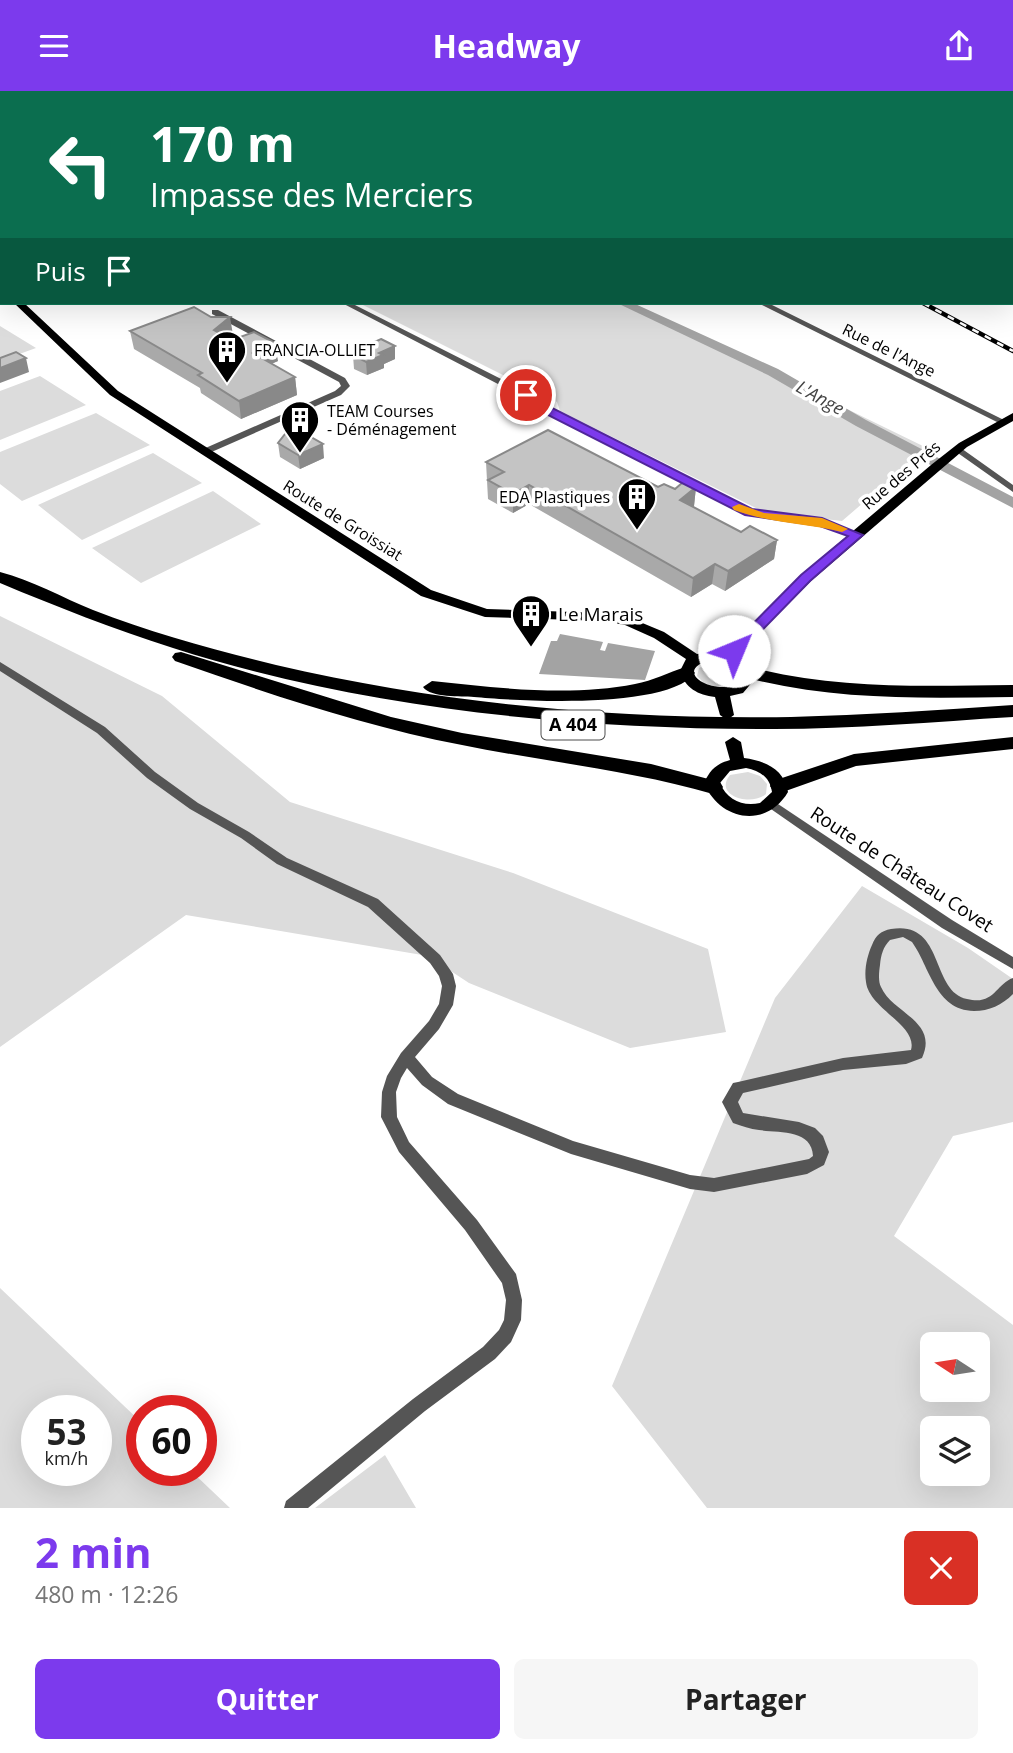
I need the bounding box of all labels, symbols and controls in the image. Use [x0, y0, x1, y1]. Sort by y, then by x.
text: Headway [433, 24, 580, 67]
icon: menu [35, 27, 73, 65]
icon: share [940, 27, 978, 65]
text: 170 m [150, 110, 295, 176]
icon: left [35, 119, 126, 210]
text: Impasse des Merciers [150, 173, 473, 216]
icon: arrive [100, 252, 138, 290]
text: Puis [35, 253, 86, 289]
street label: Rue de l'Ange [839, 318, 939, 382]
building icon: FRANCIA-OLLIET [206, 329, 248, 384]
place label: FRANCIA-OLLIET [254, 339, 376, 361]
pin [496, 365, 556, 425]
water label: L'Ange [792, 374, 849, 420]
icon: arrive [507, 376, 545, 414]
building icon: TEAM Courses - Déménagement [279, 399, 321, 454]
place label: TEAM Courses - Déménagement [327, 400, 457, 440]
street label: Rue des Prés [857, 436, 945, 514]
street label: Route de Groissiat [279, 474, 407, 566]
building icon: EDA Plastiques [616, 476, 658, 531]
place label: EDA Plastiques [499, 486, 610, 508]
building icon: Le Marais [510, 593, 552, 648]
place label: Le Marais [558, 601, 643, 627]
position arrow [697, 614, 771, 688]
road number: A 404 [542, 711, 604, 739]
street label: Route de Château Covet [805, 800, 999, 938]
north arrow [920, 1332, 990, 1402]
map controls [920, 1332, 990, 1486]
speed limit sign: 60 [126, 1395, 217, 1486]
text: 53 [46, 1408, 87, 1455]
button: layers [920, 1416, 990, 1486]
text: km/h [45, 1446, 88, 1470]
text: 2 min [35, 1523, 152, 1580]
button: close [904, 1531, 978, 1605]
text: 480 m · 12:26 [35, 1578, 178, 1610]
button: Quitter [35, 1659, 500, 1739]
button: Partager [514, 1659, 978, 1739]

